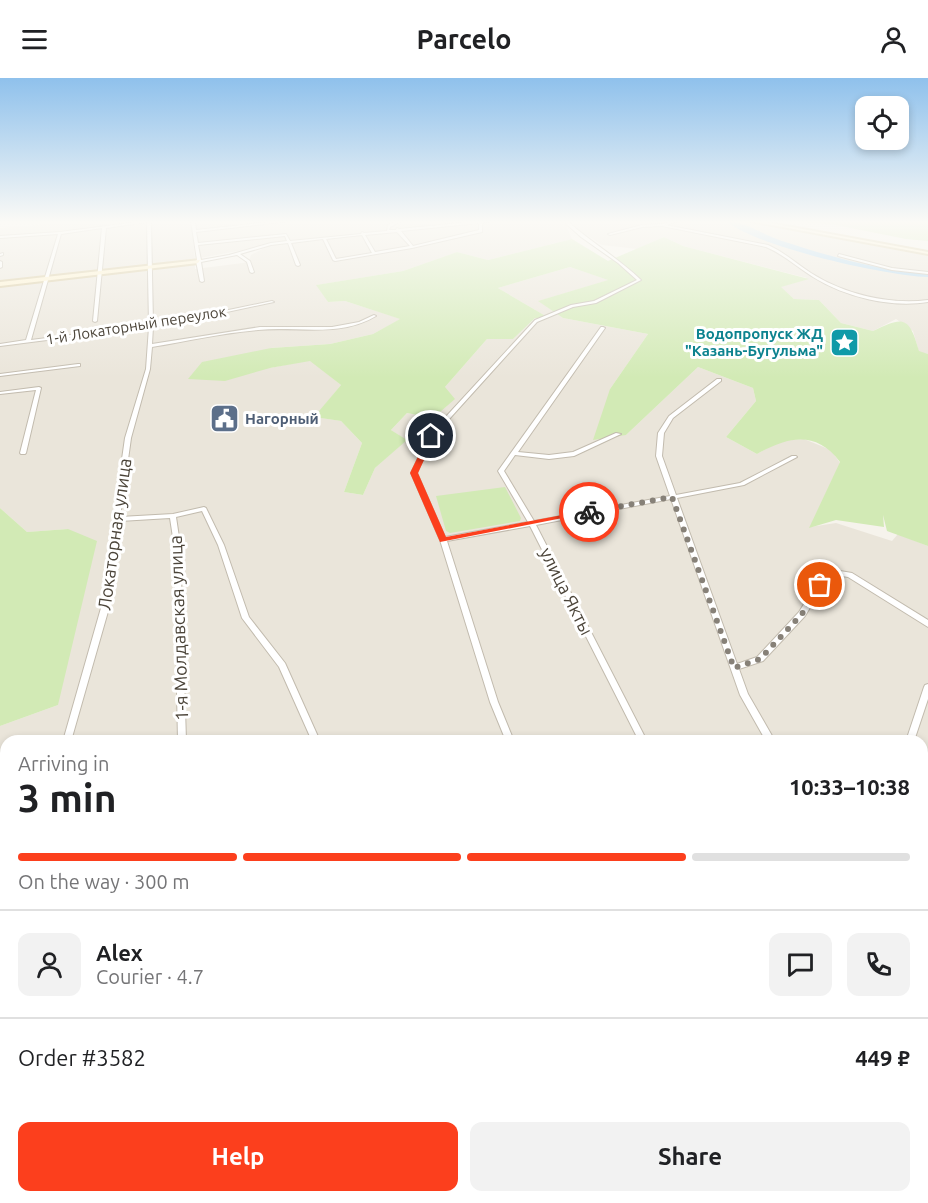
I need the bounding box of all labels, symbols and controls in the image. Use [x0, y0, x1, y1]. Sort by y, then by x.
icon: menu [18, 23, 51, 56]
icon: person [877, 23, 910, 56]
text: Parcelo [417, 24, 511, 54]
map controls [855, 96, 909, 150]
button: locate [855, 96, 909, 150]
street label: 1-й Локаторный переулок [45, 302, 228, 348]
place label: Водопропуск ЖД "Казань-Бугульма" [685, 325, 823, 359]
place icon: Водопропуск ЖД "Казань-Бугульма" [828, 326, 860, 358]
public building icon: Нагорный [208, 402, 240, 434]
place label: Нагорный [245, 410, 319, 427]
pin [405, 410, 456, 461]
icon: home [414, 419, 447, 452]
street label: Локаторная улица [93, 457, 135, 611]
courier [559, 482, 619, 542]
icon: bike [573, 496, 606, 529]
street label: 1-я Молдавская улица [165, 535, 191, 721]
street label: улица Якты [536, 544, 598, 638]
pin [794, 559, 845, 610]
icon: bag [803, 568, 836, 601]
text: Arriving in [18, 752, 109, 775]
text: 10:33–10:38 [789, 774, 910, 799]
text: 3 min [18, 776, 117, 819]
text: On the way · 300 m [18, 870, 190, 893]
button: person [18, 933, 81, 996]
button: chat [769, 933, 832, 996]
button: phone [847, 933, 910, 996]
text: Alex [96, 940, 143, 965]
text: Courier · 4.7 [96, 965, 204, 988]
text: Order #3582 [18, 1045, 146, 1070]
text: 449 ₽ [855, 1045, 910, 1070]
button: Help [18, 1122, 458, 1191]
button: Share [470, 1122, 910, 1191]

